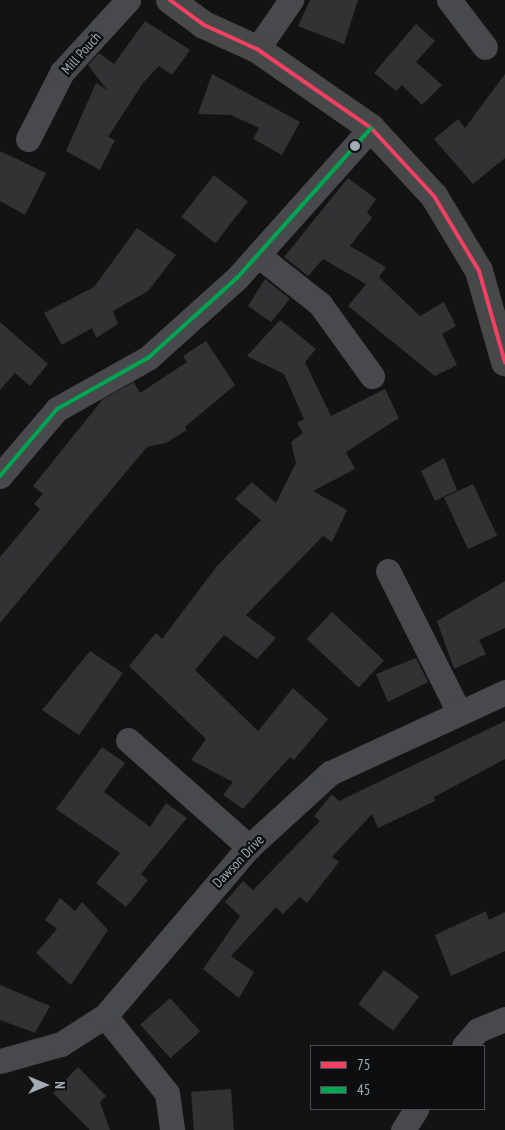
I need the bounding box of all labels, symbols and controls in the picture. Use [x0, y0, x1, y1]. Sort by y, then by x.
street label: Mill Pouch [58, 29, 104, 77]
unlabelled marker [350, 141, 360, 151]
street label: Dawson Drive [209, 831, 267, 891]
legend [310, 1045, 485, 1110]
text: 75 [357, 1055, 371, 1074]
north arrow [20, 1060, 70, 1110]
text: 45 [357, 1080, 371, 1099]
text: N [51, 1081, 69, 1089]

